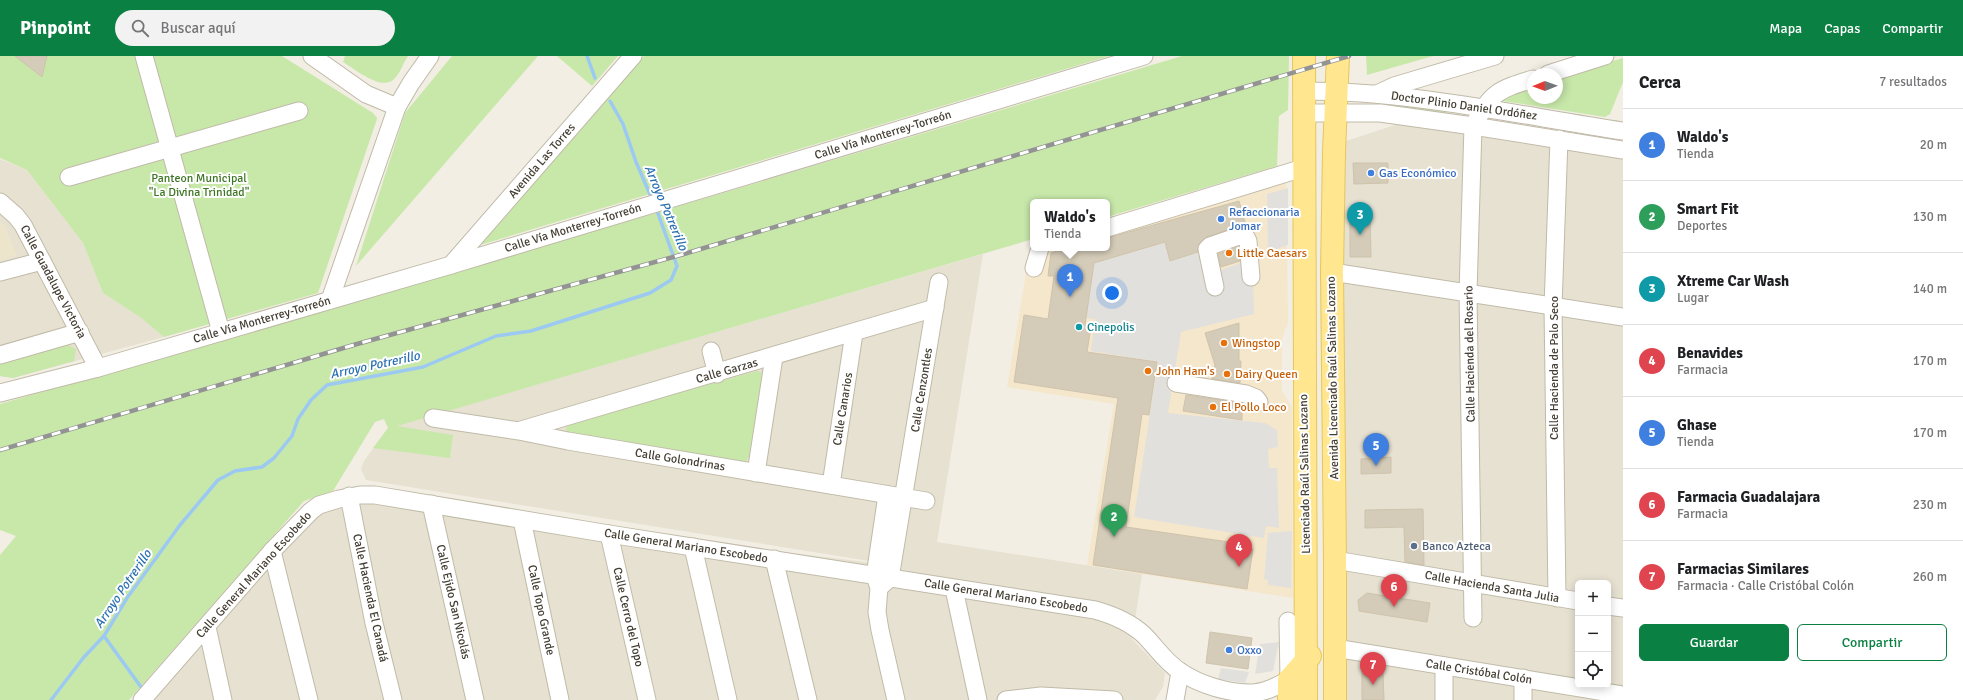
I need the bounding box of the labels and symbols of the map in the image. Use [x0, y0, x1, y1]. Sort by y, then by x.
north arrow [1527, 68, 1563, 104]
street label: Doctor Plinio Daniel Ordóñez [1390, 88, 1538, 124]
street label: Calle Vía Monterrey-Torreón [813, 107, 953, 163]
street label: Avenida Las Torres [505, 120, 579, 202]
water label: Arroyo Potrerillo [641, 163, 692, 254]
place label: Gas Económico [1379, 166, 1457, 181]
marker: Gas Económico [1366, 168, 1376, 178]
park label: Panteon Municipal "La Divina Trinidad" [149, 171, 250, 200]
street label: Calle Vía Monterrey-Torreón [503, 200, 643, 256]
pin: 3 [1347, 202, 1373, 235]
place label: Refaccionaria Jomar [1229, 205, 1300, 234]
marker: Refaccionaria Jomar [1216, 214, 1226, 224]
street label: Calle Guadalupe Victoria [17, 223, 89, 341]
place label: Little Caesars [1237, 246, 1307, 261]
marker: Little Caesars [1224, 248, 1234, 258]
pin: 1 [1057, 264, 1083, 297]
street label: Avenida Licenciado Raúl Salinas Lozano [1324, 276, 1342, 480]
your location [1102, 283, 1122, 303]
street label: Calle Hacienda del Rosario [1461, 285, 1479, 423]
street label: Calle Vía Monterrey-Torreón [192, 293, 332, 347]
street label: Calle Hacienda de Palo Seco [1547, 296, 1562, 440]
place label: Cinepolis [1087, 320, 1135, 335]
marker: Cinepolis [1074, 322, 1084, 332]
place label: Wingstop [1232, 336, 1280, 351]
marker: Wingstop [1219, 338, 1229, 348]
water label: Arroyo Potrerillo [329, 347, 423, 382]
street label: Calle Cenzontles [908, 347, 936, 433]
street label: Calle Garzas [694, 355, 760, 387]
place label: John Ham's [1156, 364, 1215, 379]
marker: John Ham's [1143, 366, 1153, 376]
place label: Dairy Queen [1235, 367, 1298, 382]
marker: Dairy Queen [1222, 369, 1232, 379]
street label: Calle Canarios [830, 371, 856, 447]
street label: Licenciado Raúl Salinas Lozano [1296, 394, 1314, 554]
place label: El Pollo Loco [1221, 400, 1286, 415]
marker: El Pollo Loco [1208, 402, 1218, 412]
pin: 5 [1363, 433, 1389, 466]
street label: Calle Golondrinas [634, 445, 726, 475]
pin: 2 [1101, 504, 1127, 537]
street label: Calle General Mariano Escobedo [193, 508, 315, 642]
street label: Calle General Mariano Escobedo [603, 526, 769, 566]
street label: Calle Hacienda El Canadá [349, 533, 391, 663]
pin: 4 [1226, 534, 1252, 567]
place label: Banco Azteca [1422, 539, 1491, 554]
marker: Banco Azteca [1409, 541, 1419, 551]
street label: Calle Ejido San Nicolás [432, 543, 474, 661]
water label: Arroyo Potrerillo [91, 546, 156, 631]
street label: Calle Topo Grande [524, 563, 558, 657]
street label: Calle Cerro del Topo [609, 566, 647, 668]
street label: Calle Hacienda Santa Julia [1423, 568, 1561, 606]
pin: 6 [1381, 574, 1407, 607]
street label: Calle General Mariano Escobedo [923, 576, 1089, 616]
place label: Oxxo [1237, 643, 1262, 658]
marker: Oxxo [1224, 645, 1234, 655]
pin: 7 [1360, 652, 1386, 685]
street label: Calle Cristóbal Colón [1425, 656, 1533, 688]

